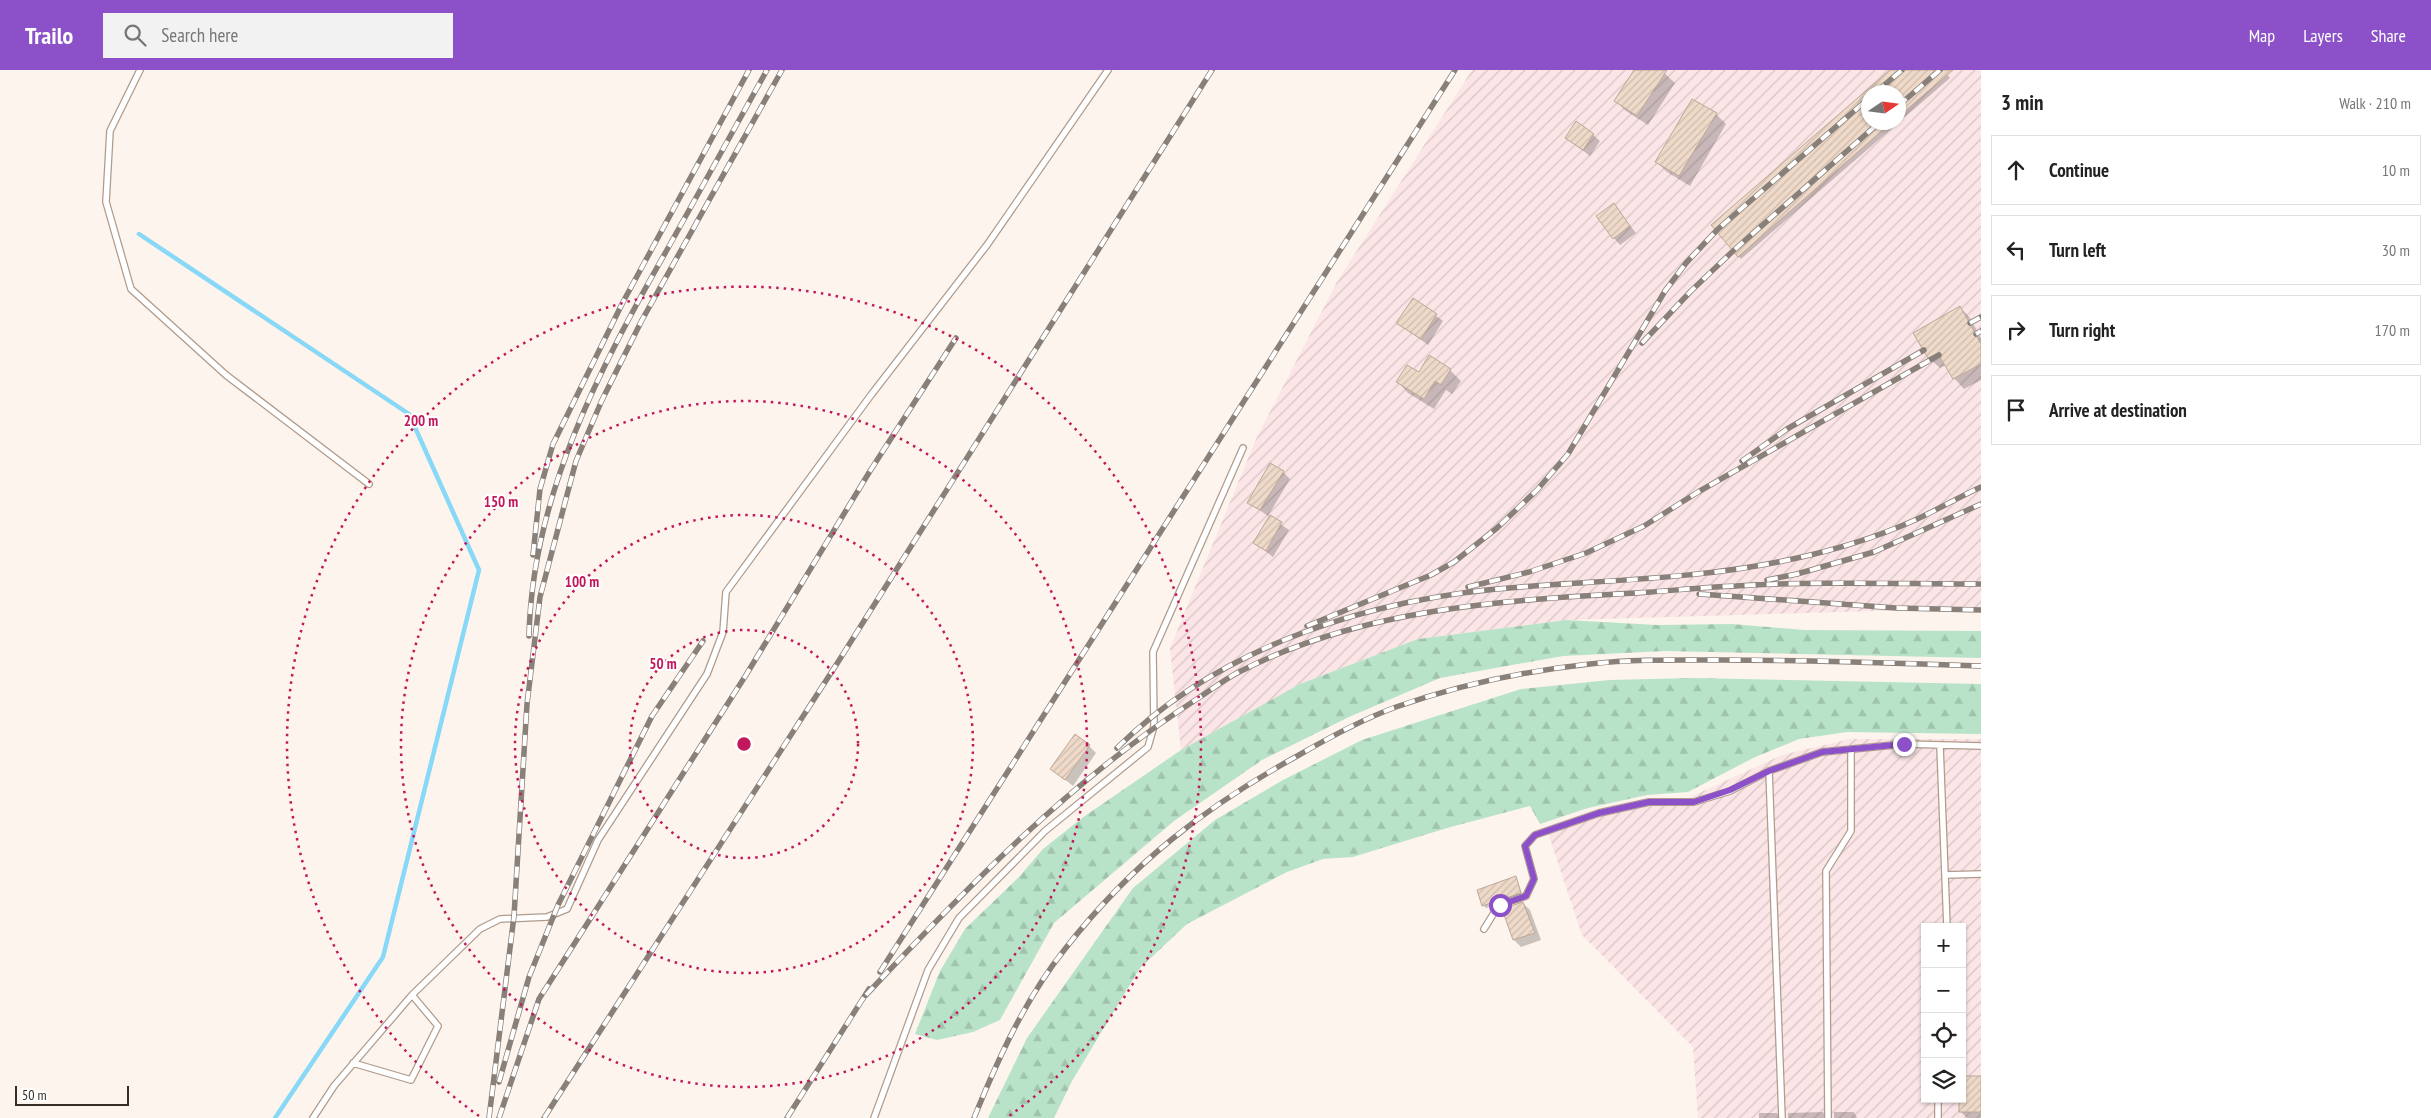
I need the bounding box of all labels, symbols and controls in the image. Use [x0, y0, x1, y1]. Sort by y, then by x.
search box [103, 13, 453, 58]
text: Trailo [25, 20, 73, 51]
icon: search [121, 21, 149, 49]
text: Search here [161, 23, 238, 47]
text: Map [2249, 24, 2275, 47]
text: Layers [2303, 24, 2343, 47]
text: Share [2371, 24, 2406, 47]
north arrow [1861, 85, 1906, 130]
text: 3 min [2001, 89, 2043, 116]
text: Walk · 210 m [2339, 93, 2411, 113]
icon: ahead [2002, 156, 2030, 184]
text: Continue [2049, 158, 2109, 182]
text: 10 m [2382, 160, 2410, 180]
icon: left [2002, 236, 2030, 264]
text: Turn left [2049, 238, 2106, 262]
text: 30 m [2382, 240, 2410, 260]
icon: right [2002, 316, 2030, 344]
text: Turn right [2049, 318, 2115, 342]
text: 170 m [2375, 320, 2410, 340]
icon: arrive [2002, 396, 2030, 424]
text: Arrive at destination [2049, 398, 2187, 422]
text: 200 m [404, 411, 438, 430]
text: 150 m [484, 492, 518, 511]
text: 100 m [565, 572, 599, 591]
text: 50 m [649, 654, 677, 673]
route end [1893, 733, 1916, 756]
centre of rings [735, 735, 753, 753]
route start [1489, 894, 1512, 917]
map controls [1921, 923, 1966, 1103]
button: + [1921, 923, 1966, 968]
button: − [1921, 968, 1966, 1013]
button: locate [1921, 1013, 1966, 1058]
button: layers [1921, 1058, 1966, 1103]
scale bar [15, 1083, 129, 1106]
text: 50 m [22, 1086, 47, 1104]

